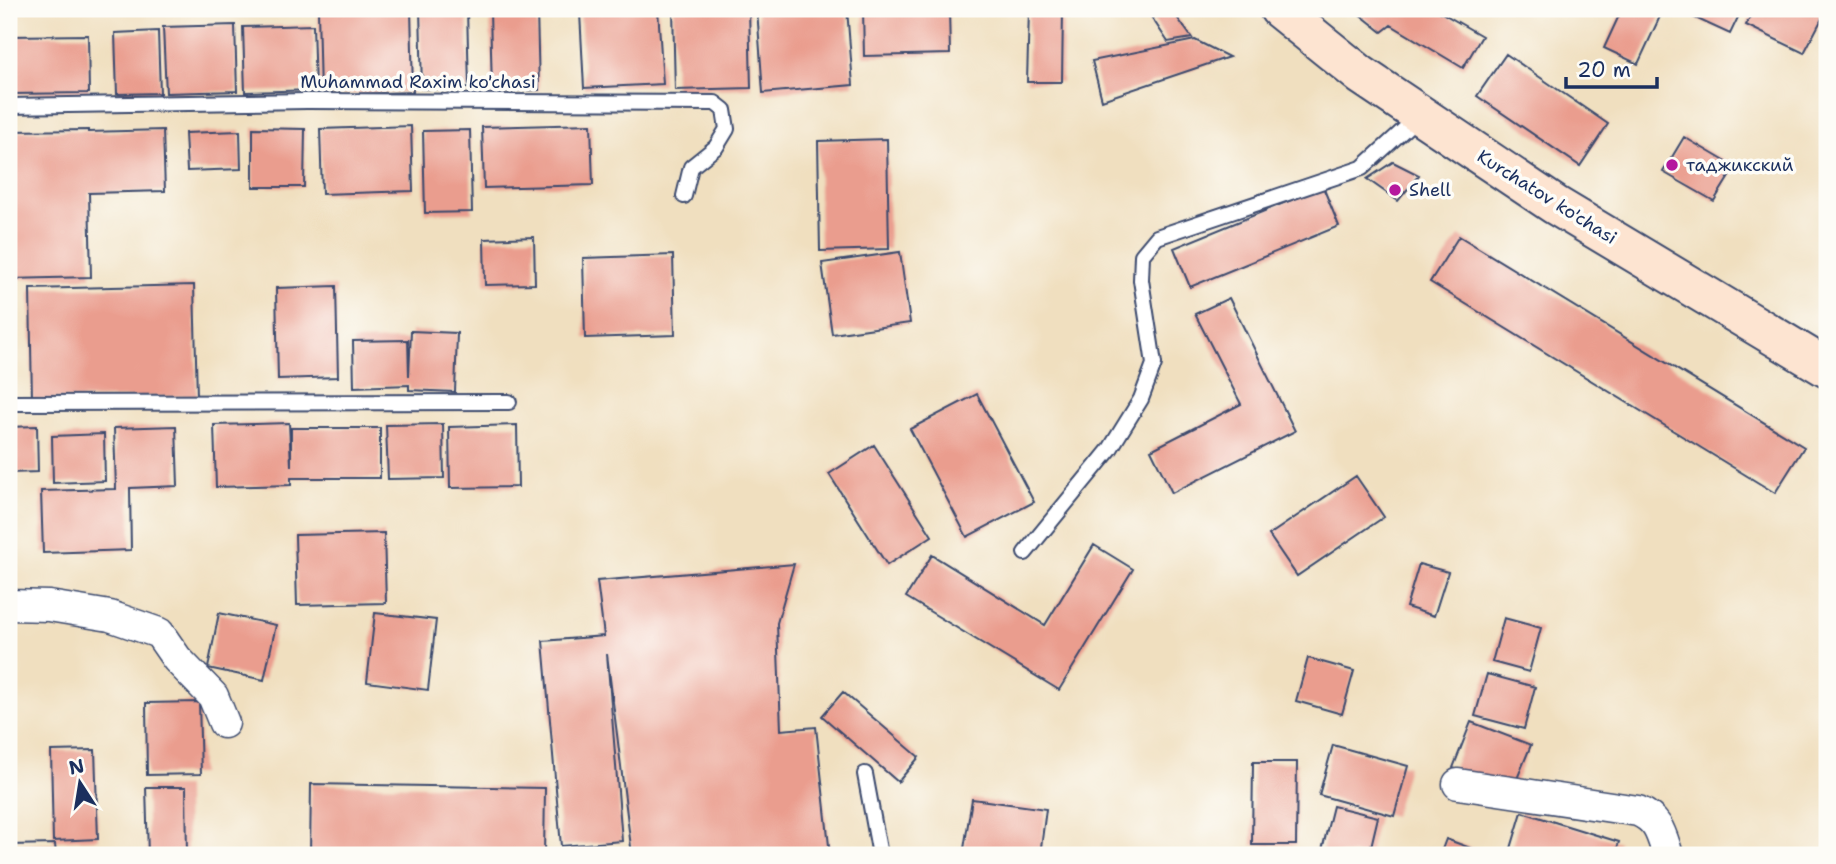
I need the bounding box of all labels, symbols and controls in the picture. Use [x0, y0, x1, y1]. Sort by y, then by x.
scale bar [1566, 46, 1658, 90]
text: 20 m [1577, 56, 1631, 84]
street label: Muhammad Raxim ko'chasi [300, 70, 536, 94]
street label: Kurchatov ko'chasi [1473, 144, 1621, 250]
place label: таджикский [1686, 153, 1794, 177]
marker: таджикский [1664, 157, 1680, 173]
place label: Shell [1409, 178, 1451, 202]
marker: Shell [1387, 182, 1403, 198]
north arrow [46, 748, 116, 818]
text: N [67, 753, 87, 781]

